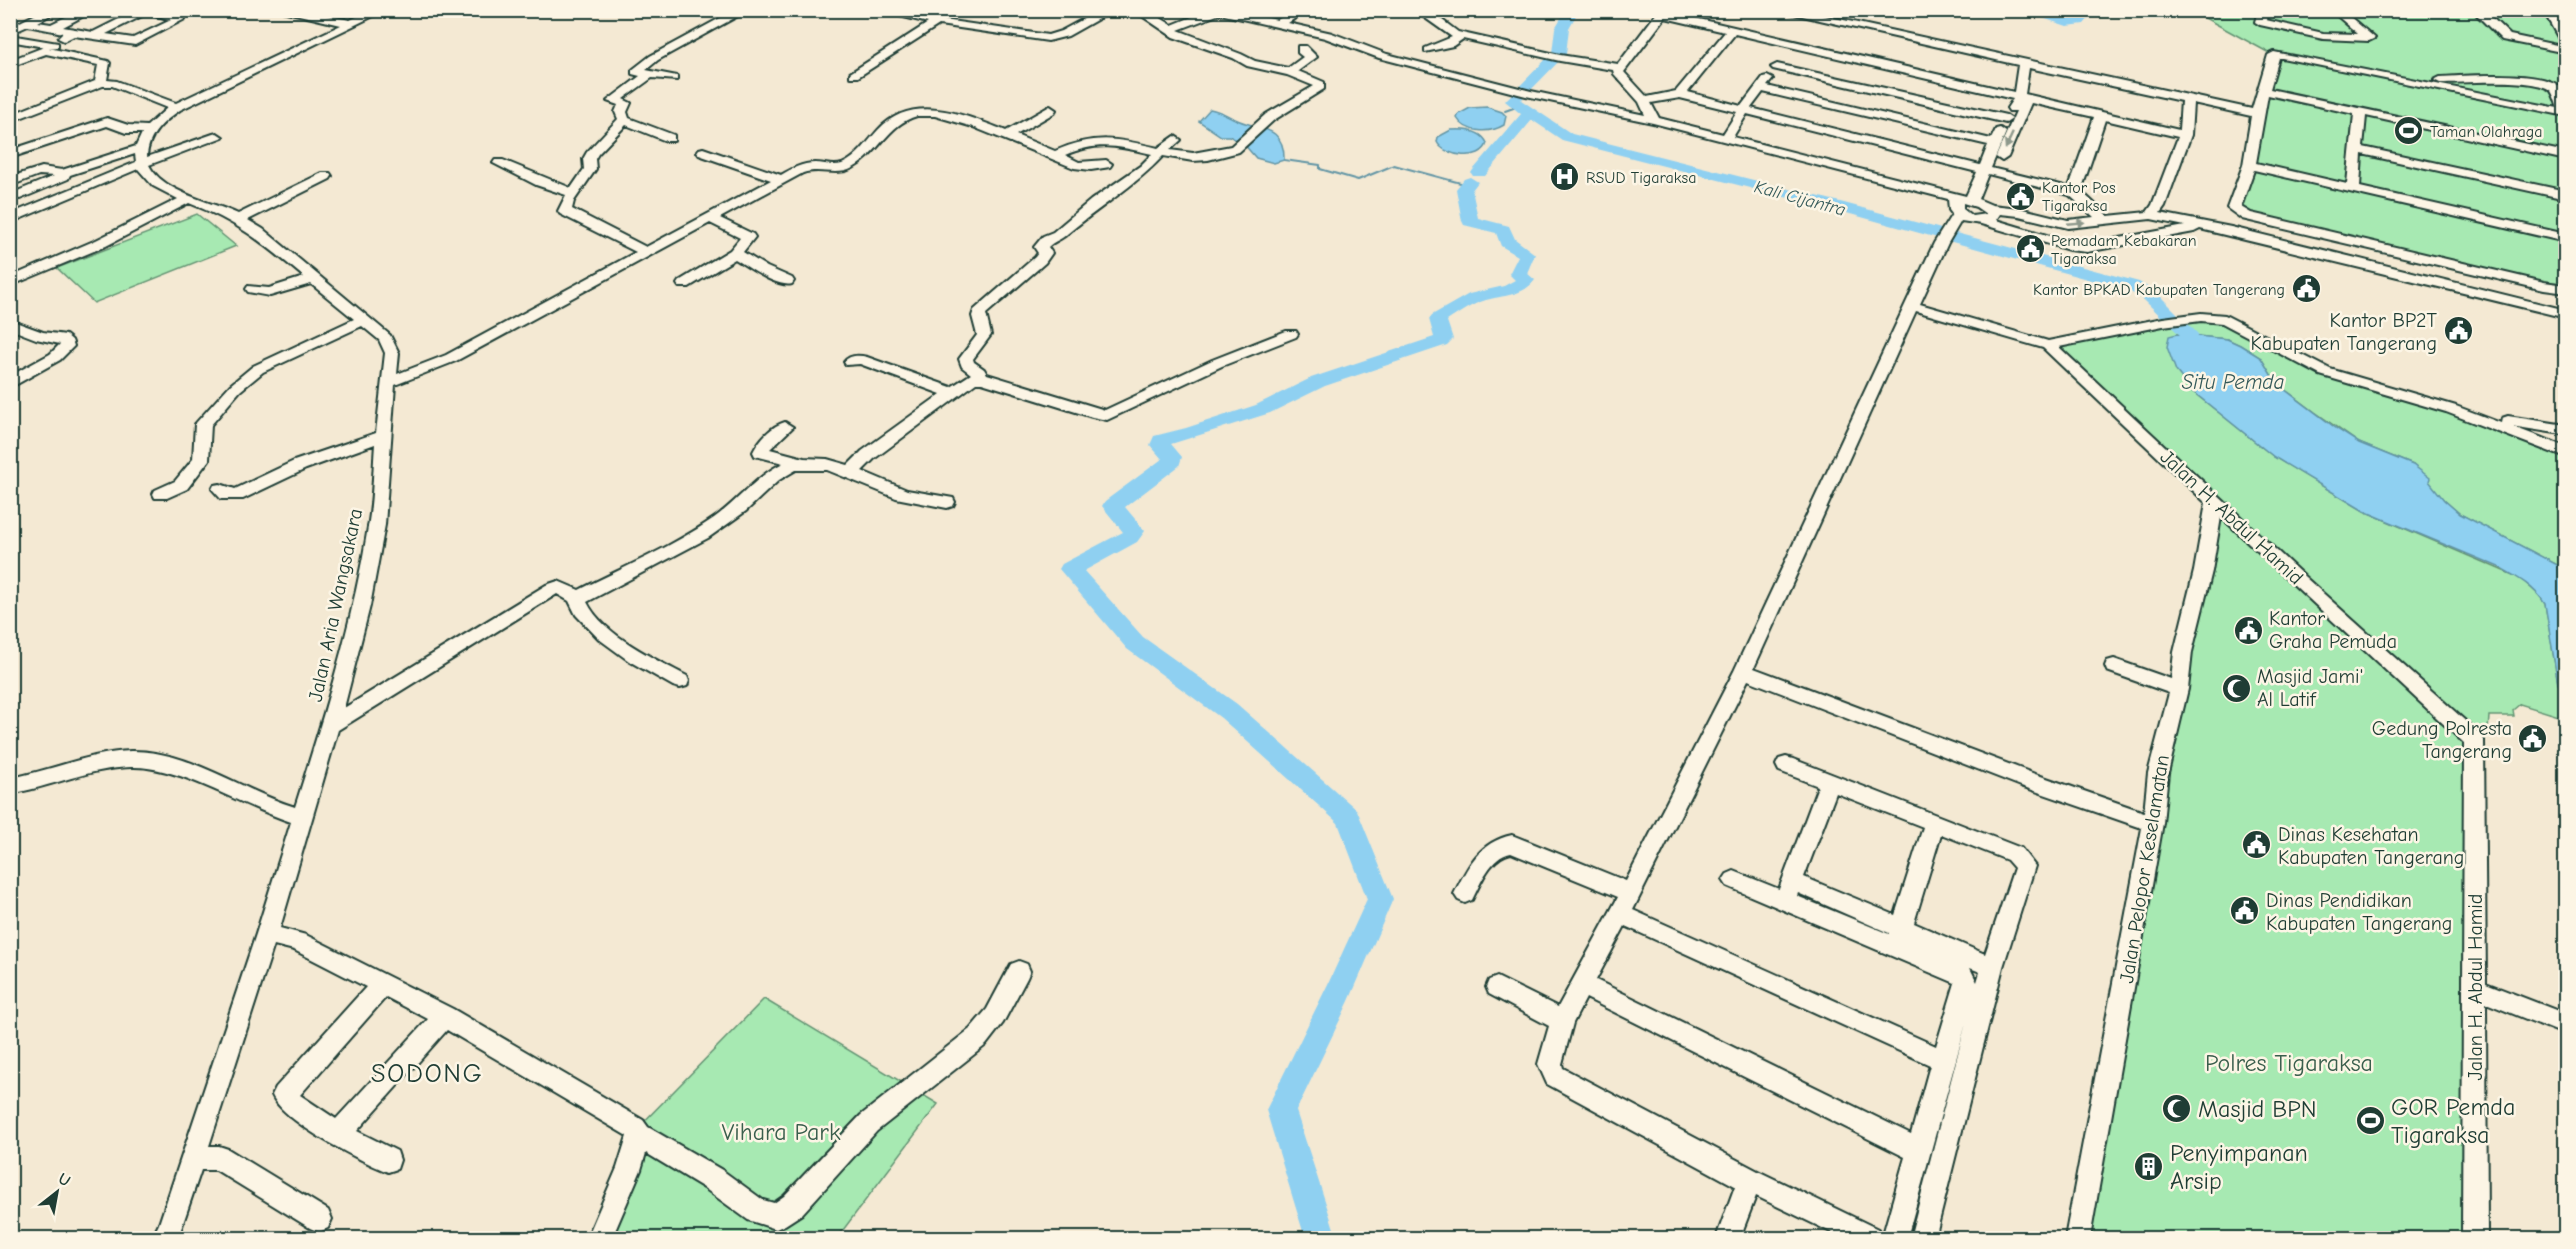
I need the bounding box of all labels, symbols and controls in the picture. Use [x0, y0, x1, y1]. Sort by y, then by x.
sports icon: Taman Olahraga [2393, 115, 2425, 147]
place label: Taman Olahraga [2430, 123, 2542, 141]
one-way arrow [2004, 132, 2014, 150]
hospital icon: RSUD Tigaraksa [1549, 161, 1581, 193]
place label: RSUD Tigaraksa [1586, 169, 1696, 187]
water label: Kali Cijantra [1752, 176, 1848, 221]
place label: Kantor Pos Tigaraksa [2042, 179, 2116, 215]
public building icon: Kantor Pos Tigaraksa [2005, 180, 2037, 212]
one-way arrow [2066, 218, 2085, 228]
place label: Pemadam Kebakaran Tigaraksa [2051, 232, 2197, 268]
public building icon: Pemadam Kebakaran Tigaraksa [2014, 233, 2046, 265]
public building icon: Kantor BPKAD Kabupaten Tangerang [2290, 273, 2322, 305]
place label: Kantor BPKAD Kabupaten Tangerang [2033, 281, 2285, 299]
place label: Kantor BP2T Kabupaten Tangerang [2251, 309, 2438, 355]
public building icon: Kantor BP2T Kabupaten Tangerang [2442, 315, 2474, 347]
water label: Situ Pemda [2182, 370, 2284, 394]
street label: Jalan H. Abdul Hamid [2156, 445, 2308, 589]
street label: Jalan Aria Wangsakara [304, 506, 367, 704]
place label: Kantor Graha Pemuda [2269, 607, 2397, 653]
public building icon: Kantor Graha Pemuda [2232, 614, 2264, 646]
place label: Masjid Jami' Al Latif [2257, 665, 2363, 711]
mosque icon: Masjid Jami' Al Latif [2220, 672, 2252, 704]
place label: Gedung Polresta Tangerang [2372, 717, 2512, 763]
public building icon: Gedung Polresta Tangerang [2517, 723, 2549, 755]
street label: Jalan Pelopor Keselamatan [2115, 753, 2174, 985]
place label: Dinas Kesehatan Kabupaten Tangerang [2278, 823, 2464, 869]
public building icon: Dinas Kesehatan Kabupaten Tangerang [2241, 829, 2273, 861]
place label: Dinas Pendidikan Kabupaten Tangerang [2266, 889, 2452, 935]
street label: Jalan H. Abdul Hamid [2464, 894, 2487, 1080]
public building icon: Dinas Pendidikan Kabupaten Tangerang [2229, 895, 2261, 927]
park label: Polres Tigaraksa [2205, 1049, 2373, 1077]
district label: SODONG [371, 1058, 483, 1089]
mosque icon: Masjid BPN [2161, 1093, 2193, 1125]
place label: GOR Pemda Tigaraksa [2391, 1093, 2515, 1149]
place label: Masjid BPN [2198, 1095, 2316, 1123]
sports icon: GOR Pemda Tigaraksa [2354, 1105, 2386, 1137]
park label: Vihara Park [722, 1118, 841, 1146]
place label: Penyimpanan Arsip [2170, 1139, 2308, 1195]
building icon: Penyimpanan Arsip [2133, 1151, 2165, 1183]
north arrow [27, 1162, 87, 1222]
text: U [55, 1170, 73, 1190]

